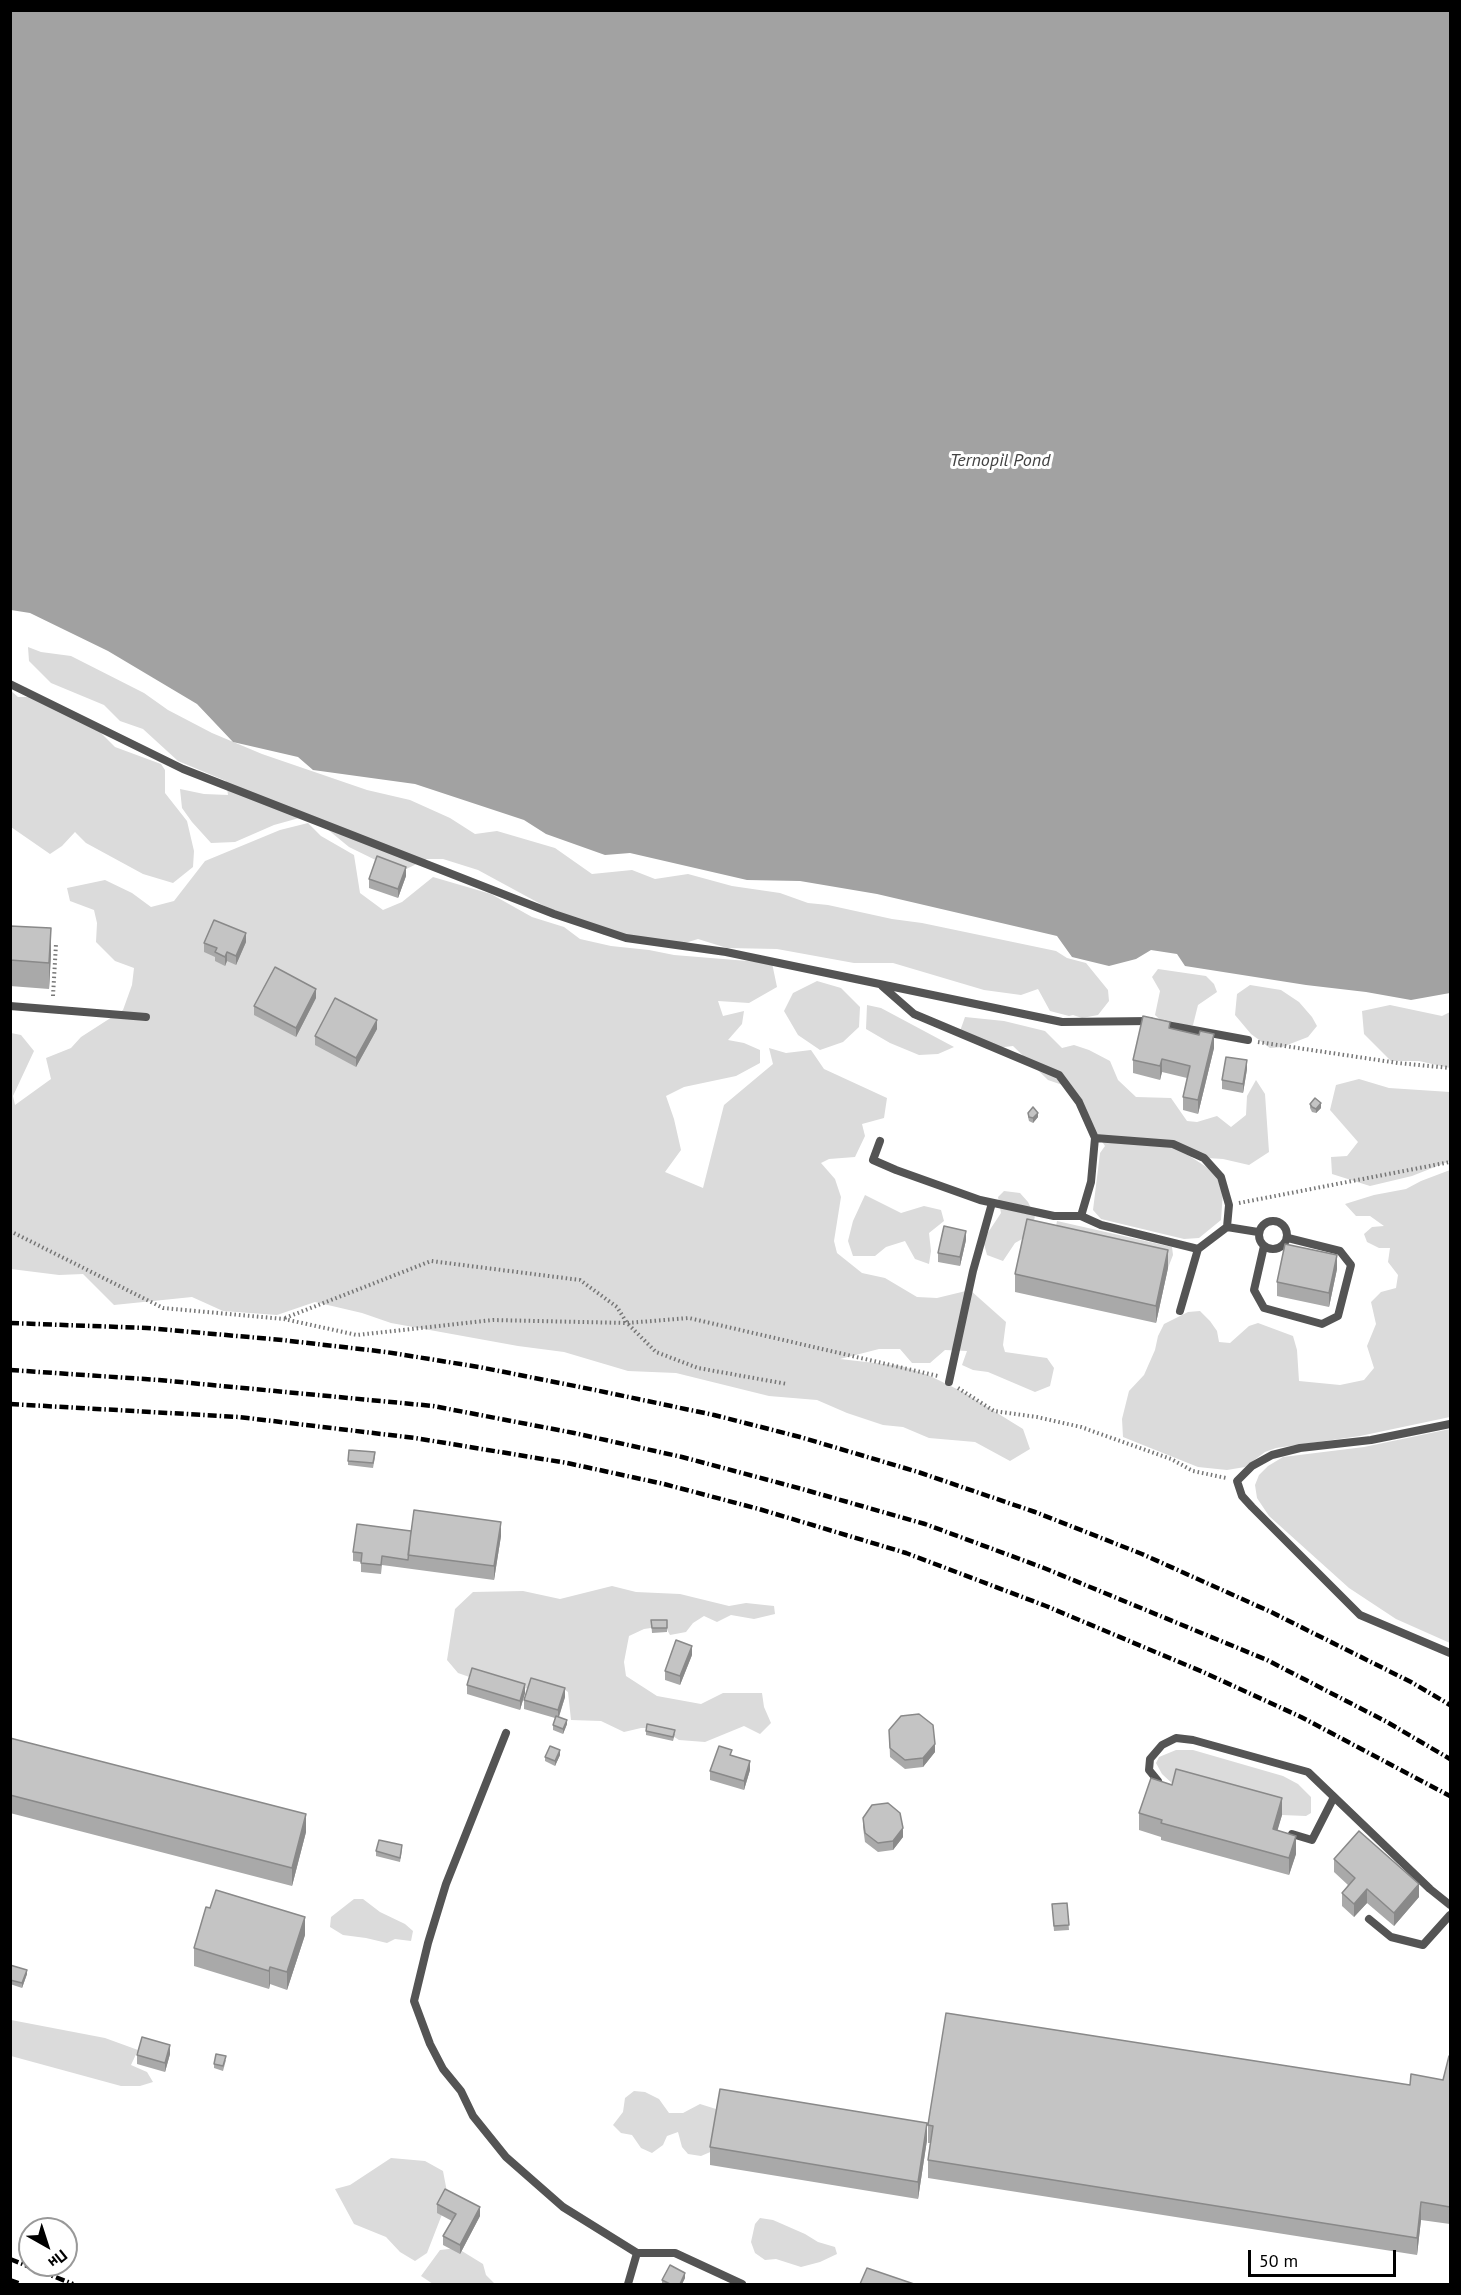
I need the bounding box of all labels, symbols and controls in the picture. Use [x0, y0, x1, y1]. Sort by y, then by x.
water label: Ternopil Pond [950, 450, 1050, 472]
north arrow [18, 2217, 78, 2277]
scale bar [1251, 2238, 1400, 2276]
text: Пн [44, 2246, 72, 2273]
text: 50 m [1259, 2249, 1298, 2272]

